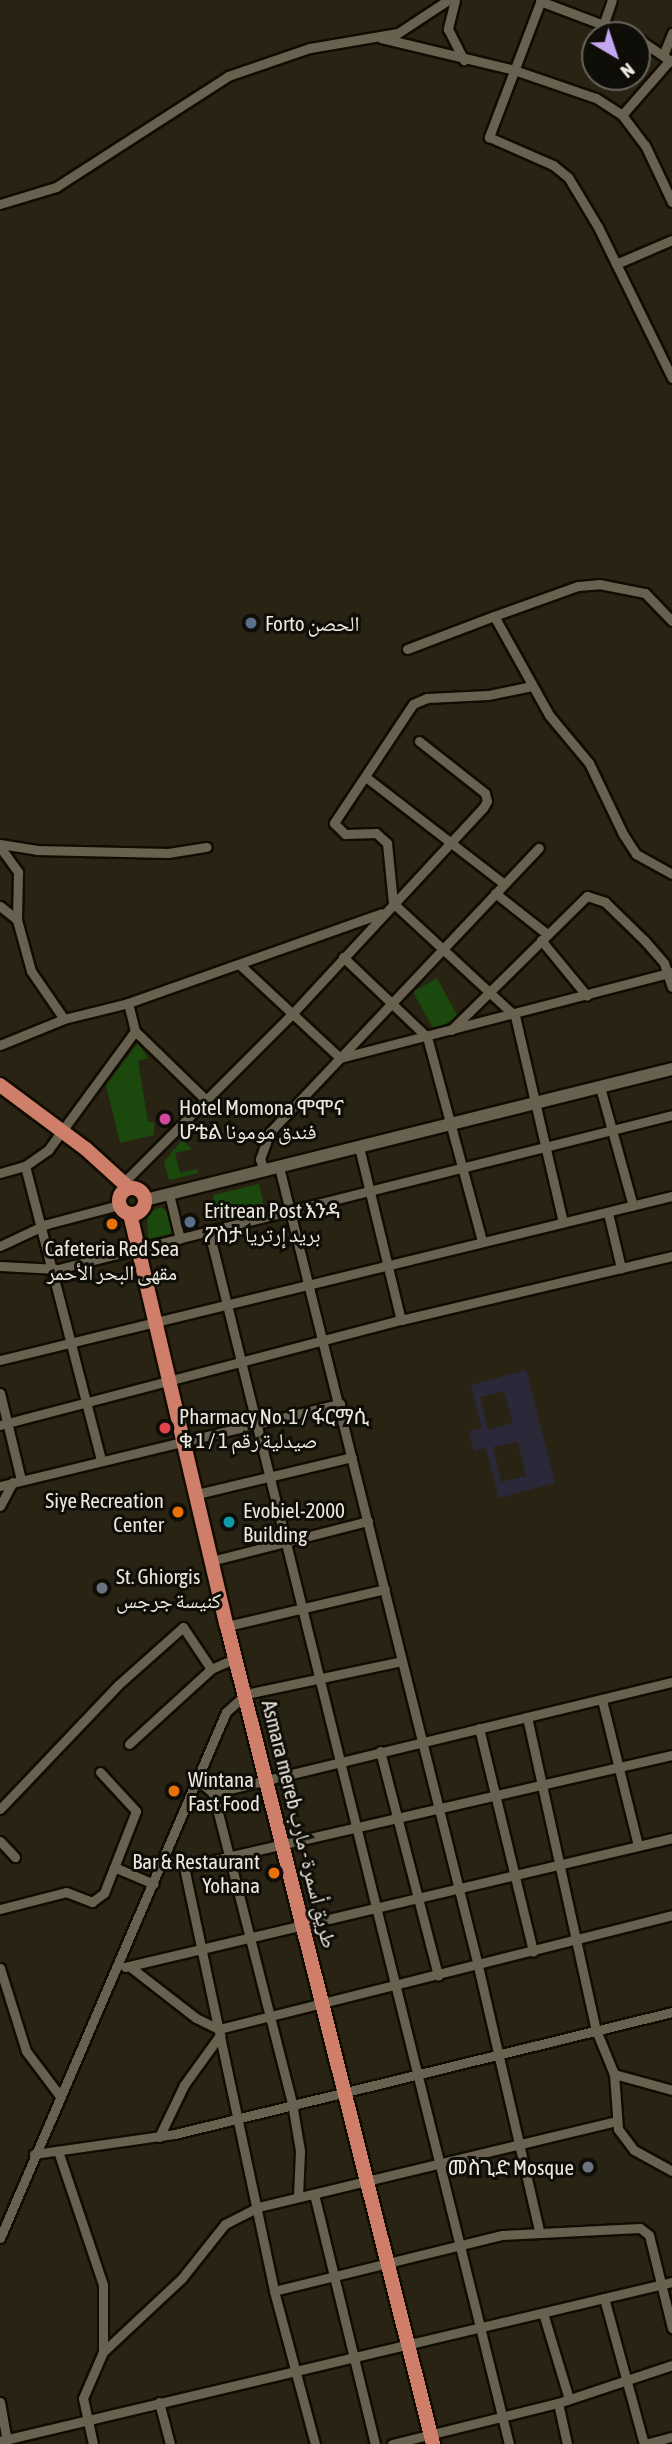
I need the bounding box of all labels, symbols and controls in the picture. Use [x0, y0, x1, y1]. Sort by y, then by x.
north arrow [581, 21, 651, 91]
text: N [617, 59, 639, 83]
place label: Forto الحصن [265, 610, 360, 636]
marker: Forto الحصن [243, 615, 259, 631]
place label: Hotel Momona ሞሞና ሆቴል فندق مومونا [179, 1094, 344, 1144]
marker: Hotel Momona ሞሞና ሆቴል فندق مومونا [157, 1111, 173, 1127]
place label: Eritrean Post እንዳ ፖስታ بريد إرتريا [204, 1197, 341, 1247]
marker: Eritrean Post እንዳ ፖስታ بريد إرتريا [182, 1214, 198, 1230]
marker: Cafeteria Red Sea مقهى البحر الأحمر [104, 1216, 120, 1232]
place label: Cafeteria Red Sea مقهى البحر الأحمر [45, 1235, 179, 1285]
place label: Pharmacy No. 1 / ፋርማሲ ቁ 1 / صيدلية رقم 1 [179, 1403, 369, 1453]
marker: Pharmacy No. 1 / ፋርማሲ ቁ 1 / صيدلية رقم 1 [157, 1420, 173, 1436]
place label: Siye Recreation Center [45, 1487, 164, 1537]
place label: Evobiel-2000 Building [243, 1497, 345, 1547]
marker: Siye Recreation Center [170, 1504, 186, 1520]
marker: Evobiel-2000 Building [221, 1514, 237, 1530]
place label: St. Ghiorgis كنيسة جرجس [116, 1563, 221, 1613]
marker: St. Ghiorgis كنيسة جرجس [94, 1580, 110, 1596]
street label: Asmara mereb طريق أسمرة - مارب [257, 1697, 343, 1951]
place label: Wintana Fast Food [188, 1766, 260, 1816]
marker: Wintana Fast Food [166, 1783, 182, 1799]
place label: Bar & Restaurant Yohana [132, 1848, 260, 1898]
marker: Bar & Restaurant Yohana [266, 1865, 282, 1881]
place label: መስጊድ Mosque [448, 2154, 574, 2180]
marker: መስጊድ Mosque [580, 2159, 596, 2175]

